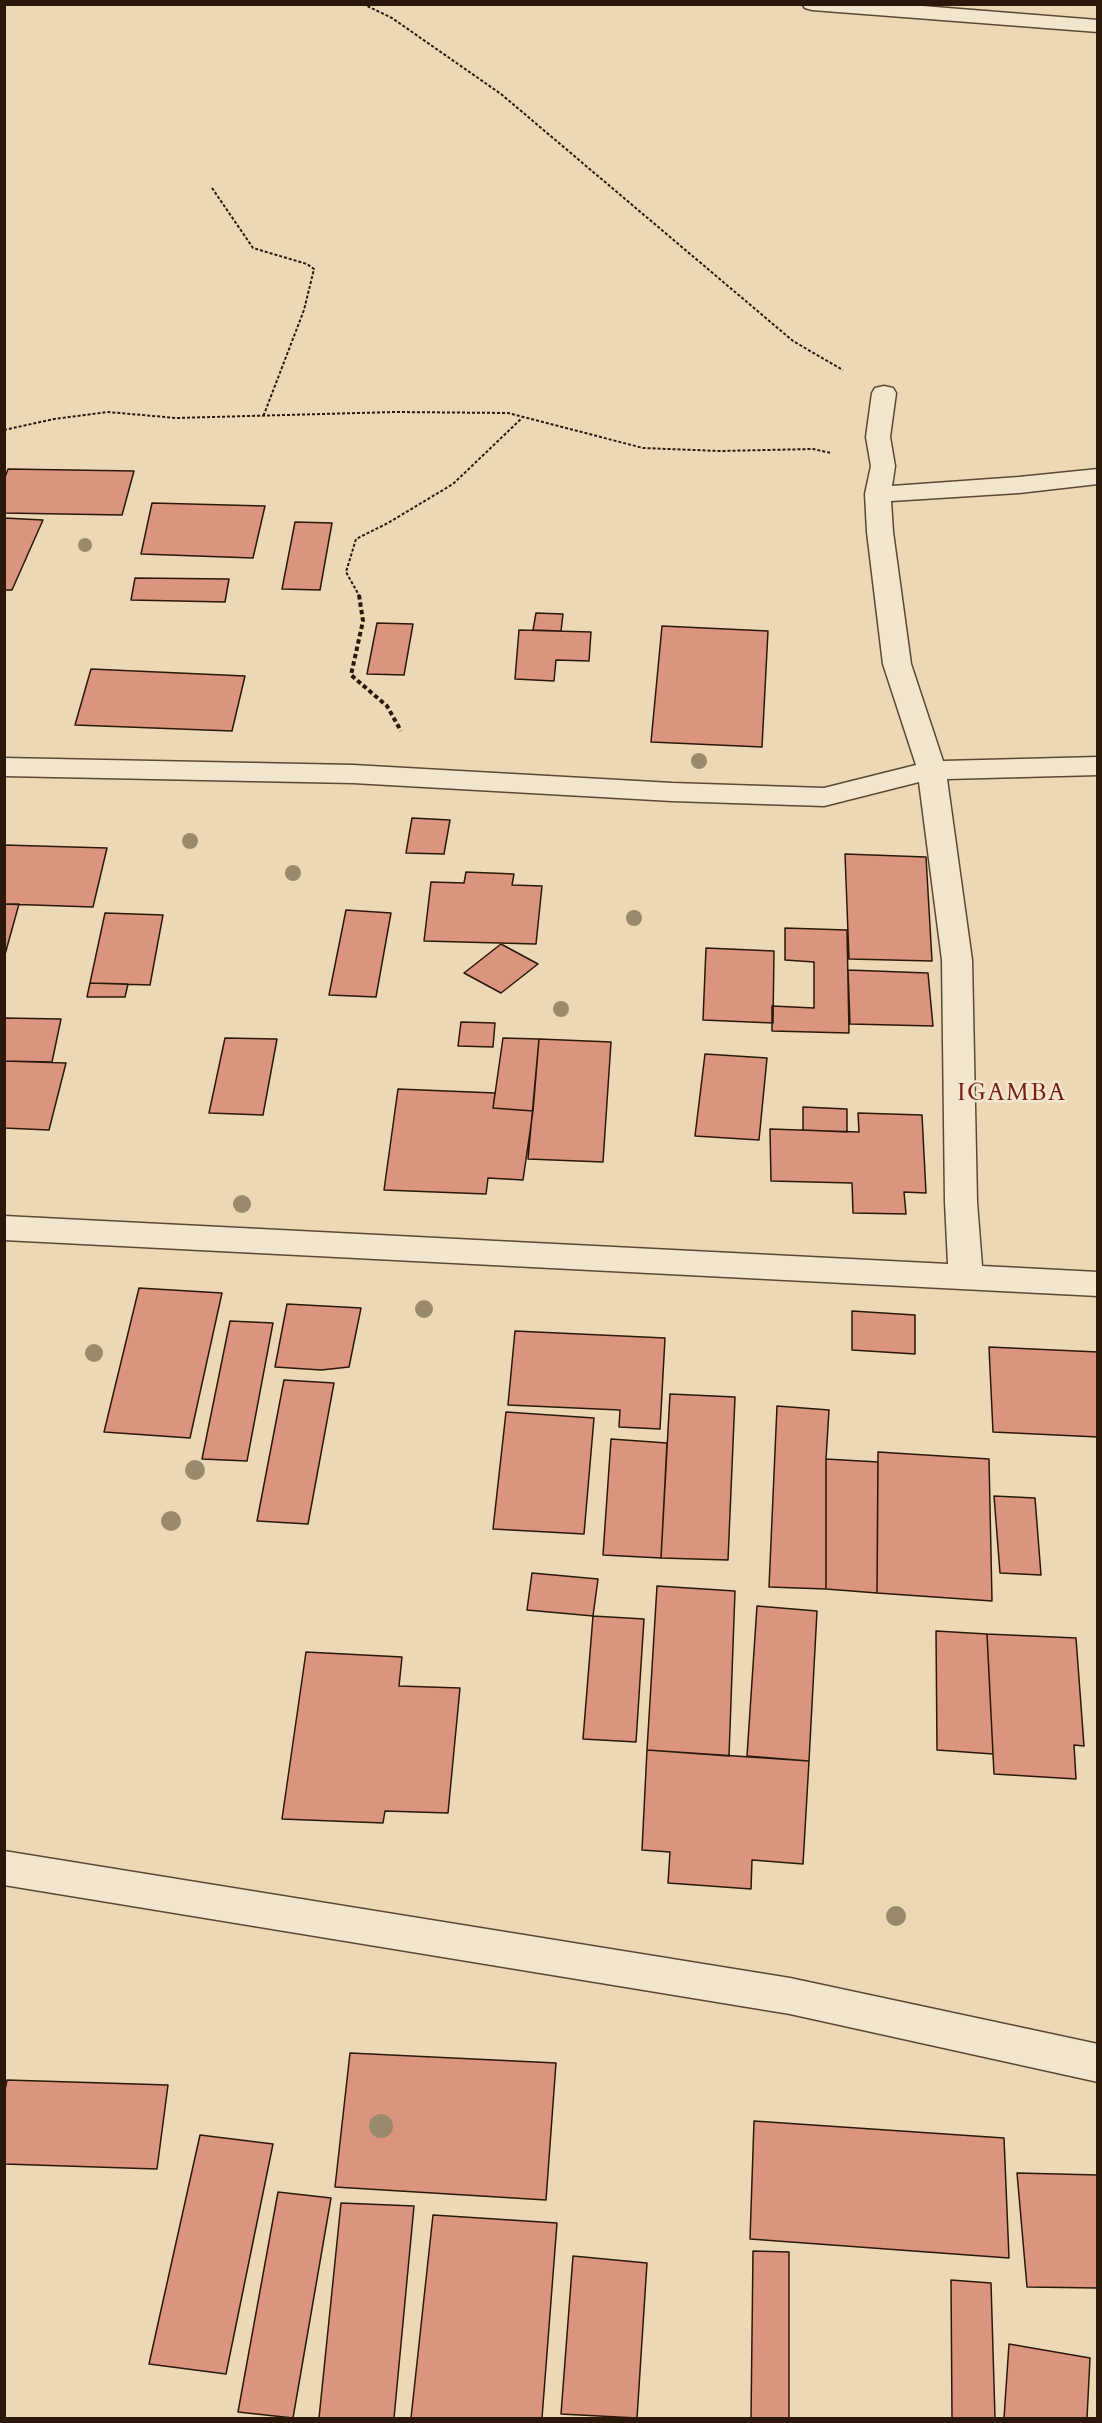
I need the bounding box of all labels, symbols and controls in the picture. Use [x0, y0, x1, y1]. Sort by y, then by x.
district label: IGAMBA [957, 1080, 1067, 1108]

